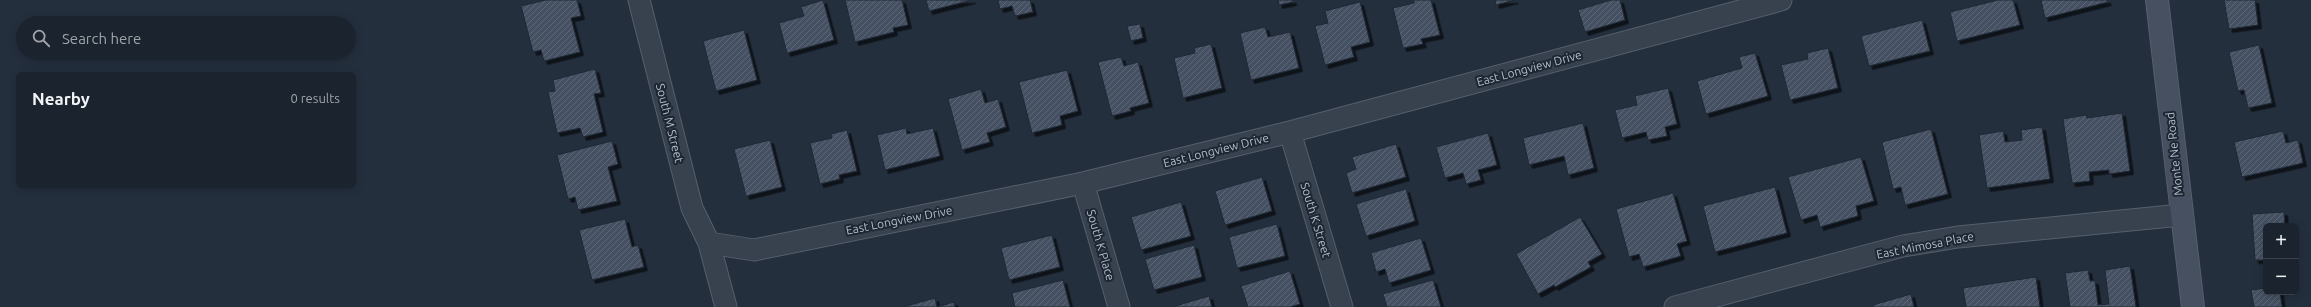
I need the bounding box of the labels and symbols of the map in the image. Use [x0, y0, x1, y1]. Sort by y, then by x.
street label: East Longview Drive [1475, 48, 1583, 88]
street label: South M Street [654, 82, 686, 164]
street label: Monte Ne Road [2163, 112, 2185, 196]
street label: East Longview Drive [1162, 131, 1270, 169]
street label: South K Street [1298, 181, 1334, 259]
street label: East Longview Drive [845, 203, 953, 237]
street label: South K Place [1085, 208, 1117, 282]
street label: East Mimosa Place [1875, 229, 1975, 261]

